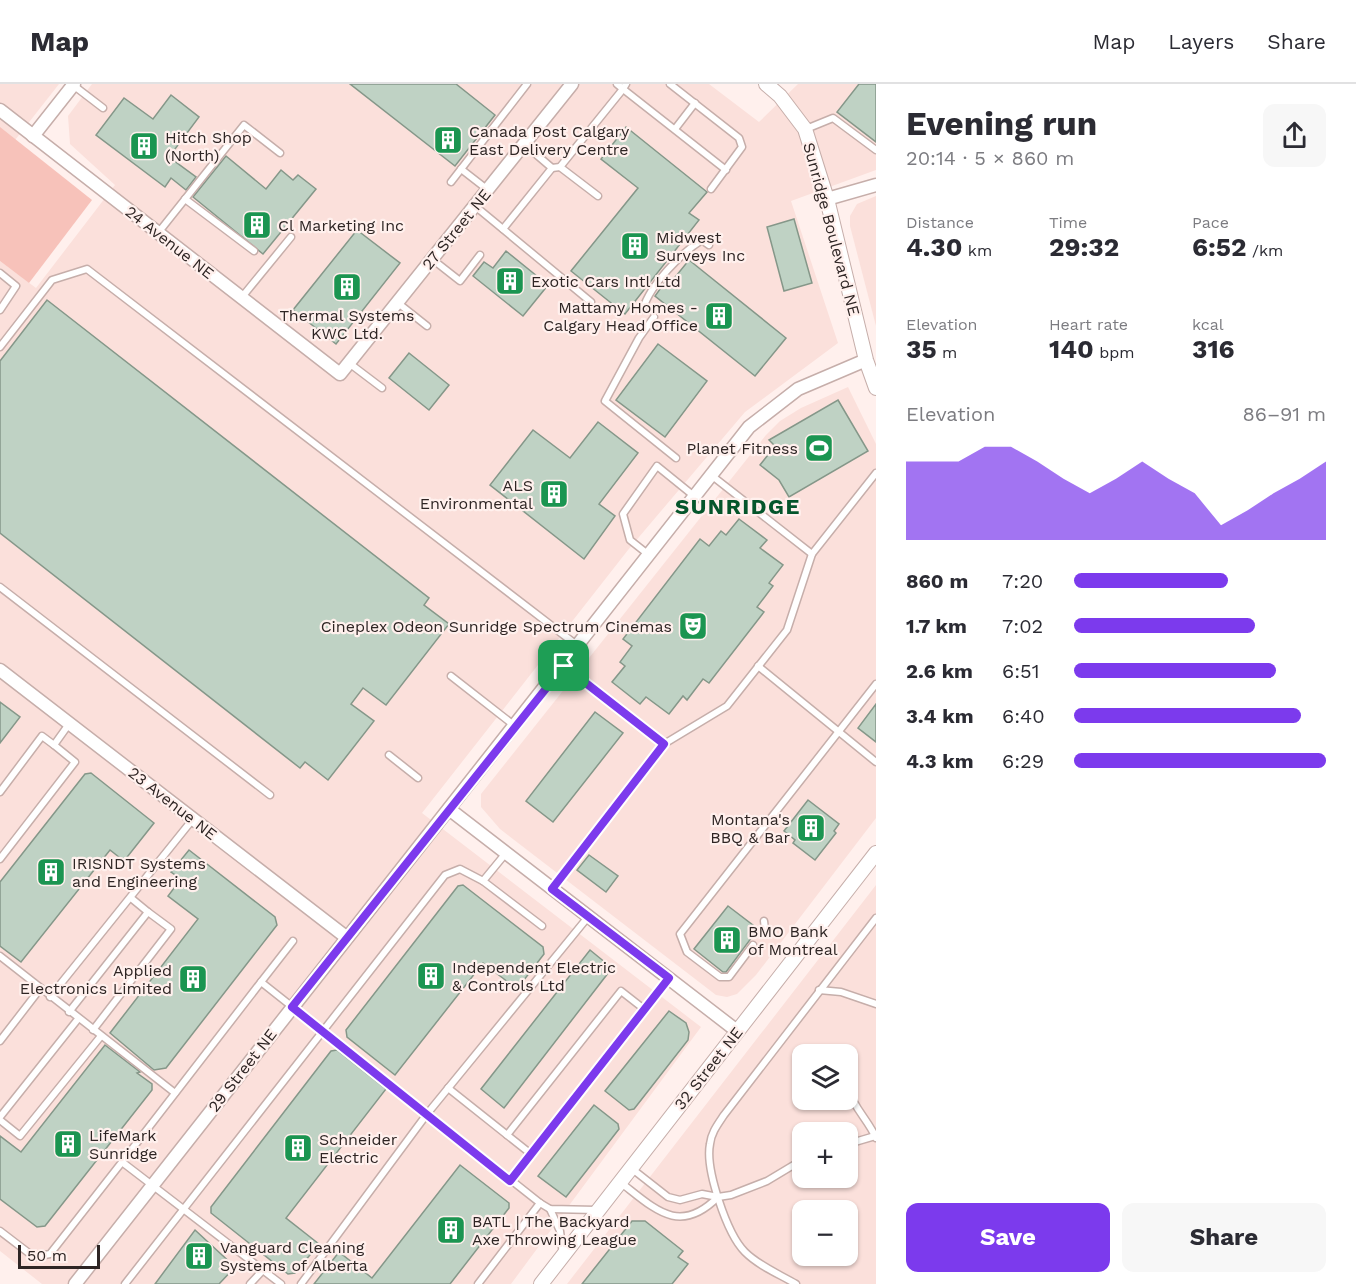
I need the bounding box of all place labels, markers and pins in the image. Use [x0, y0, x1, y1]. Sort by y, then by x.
place label: Canada Post Calgary East Delivery Centre [469, 122, 630, 159]
building icon: Canada Post Calgary East Delivery Centre [432, 124, 464, 156]
place label: Hitch Shop (North) [165, 128, 252, 165]
building icon: Hitch Shop (North) [128, 130, 160, 162]
building icon: Cl Marketing Inc [241, 209, 273, 241]
place label: Cl Marketing Inc [278, 216, 404, 235]
place label: Midwest Surveys Inc [656, 228, 745, 265]
building icon: Midwest Surveys Inc [619, 230, 651, 262]
building icon: Exotic Cars Intl Ltd [494, 265, 526, 297]
building icon: Thermal Systems KWC Ltd. [331, 271, 363, 303]
place label: Exotic Cars Intl Ltd [531, 272, 681, 291]
place label: Mattamy Homes - Calgary Head Office [543, 298, 698, 335]
building icon: Mattamy Homes - Calgary Head Office [703, 300, 735, 332]
place label: Thermal Systems KWC Ltd. [279, 306, 415, 343]
sports icon: Planet Fitness [803, 432, 835, 464]
place label: Planet Fitness [687, 439, 798, 458]
place label: ALS Environmental [420, 476, 533, 513]
building icon: ALS Environmental [538, 478, 570, 510]
theatre icon: Cineplex Odeon Sunridge Spectrum Cinemas [677, 610, 709, 642]
place label: Cineplex Odeon Sunridge Spectrum Cinemas [321, 617, 672, 636]
pin [538, 640, 589, 691]
place label: Montana's BBQ & Bar [710, 810, 790, 847]
building icon: Montana's BBQ & Bar [795, 812, 827, 844]
place label: IRISNDT Systems and Engineering [72, 854, 206, 891]
building icon: IRISNDT Systems and Engineering [35, 856, 67, 888]
place label: BMO Bank of Montreal [748, 922, 838, 959]
building icon: BMO Bank of Montreal [711, 924, 743, 956]
place label: Independent Electric & Controls Ltd [452, 958, 616, 995]
building icon: Independent Electric & Controls Ltd [415, 960, 447, 992]
place label: Applied Electronics Limited [20, 961, 172, 998]
building icon: Applied Electronics Limited [177, 963, 209, 995]
place label: LifeMark Sunridge [89, 1126, 158, 1163]
building icon: LifeMark Sunridge [52, 1128, 84, 1160]
place label: Schneider Electric [319, 1130, 398, 1167]
building icon: Schneider Electric [282, 1132, 314, 1164]
place label: BATL | The Backyard Axe Throwing League [472, 1212, 637, 1249]
building icon: BATL | The Backyard Axe Throwing League [435, 1214, 467, 1246]
place label: Vanguard Cleaning Systems of Alberta [220, 1238, 368, 1275]
building icon: Vanguard Cleaning Systems of Alberta [183, 1240, 215, 1272]

